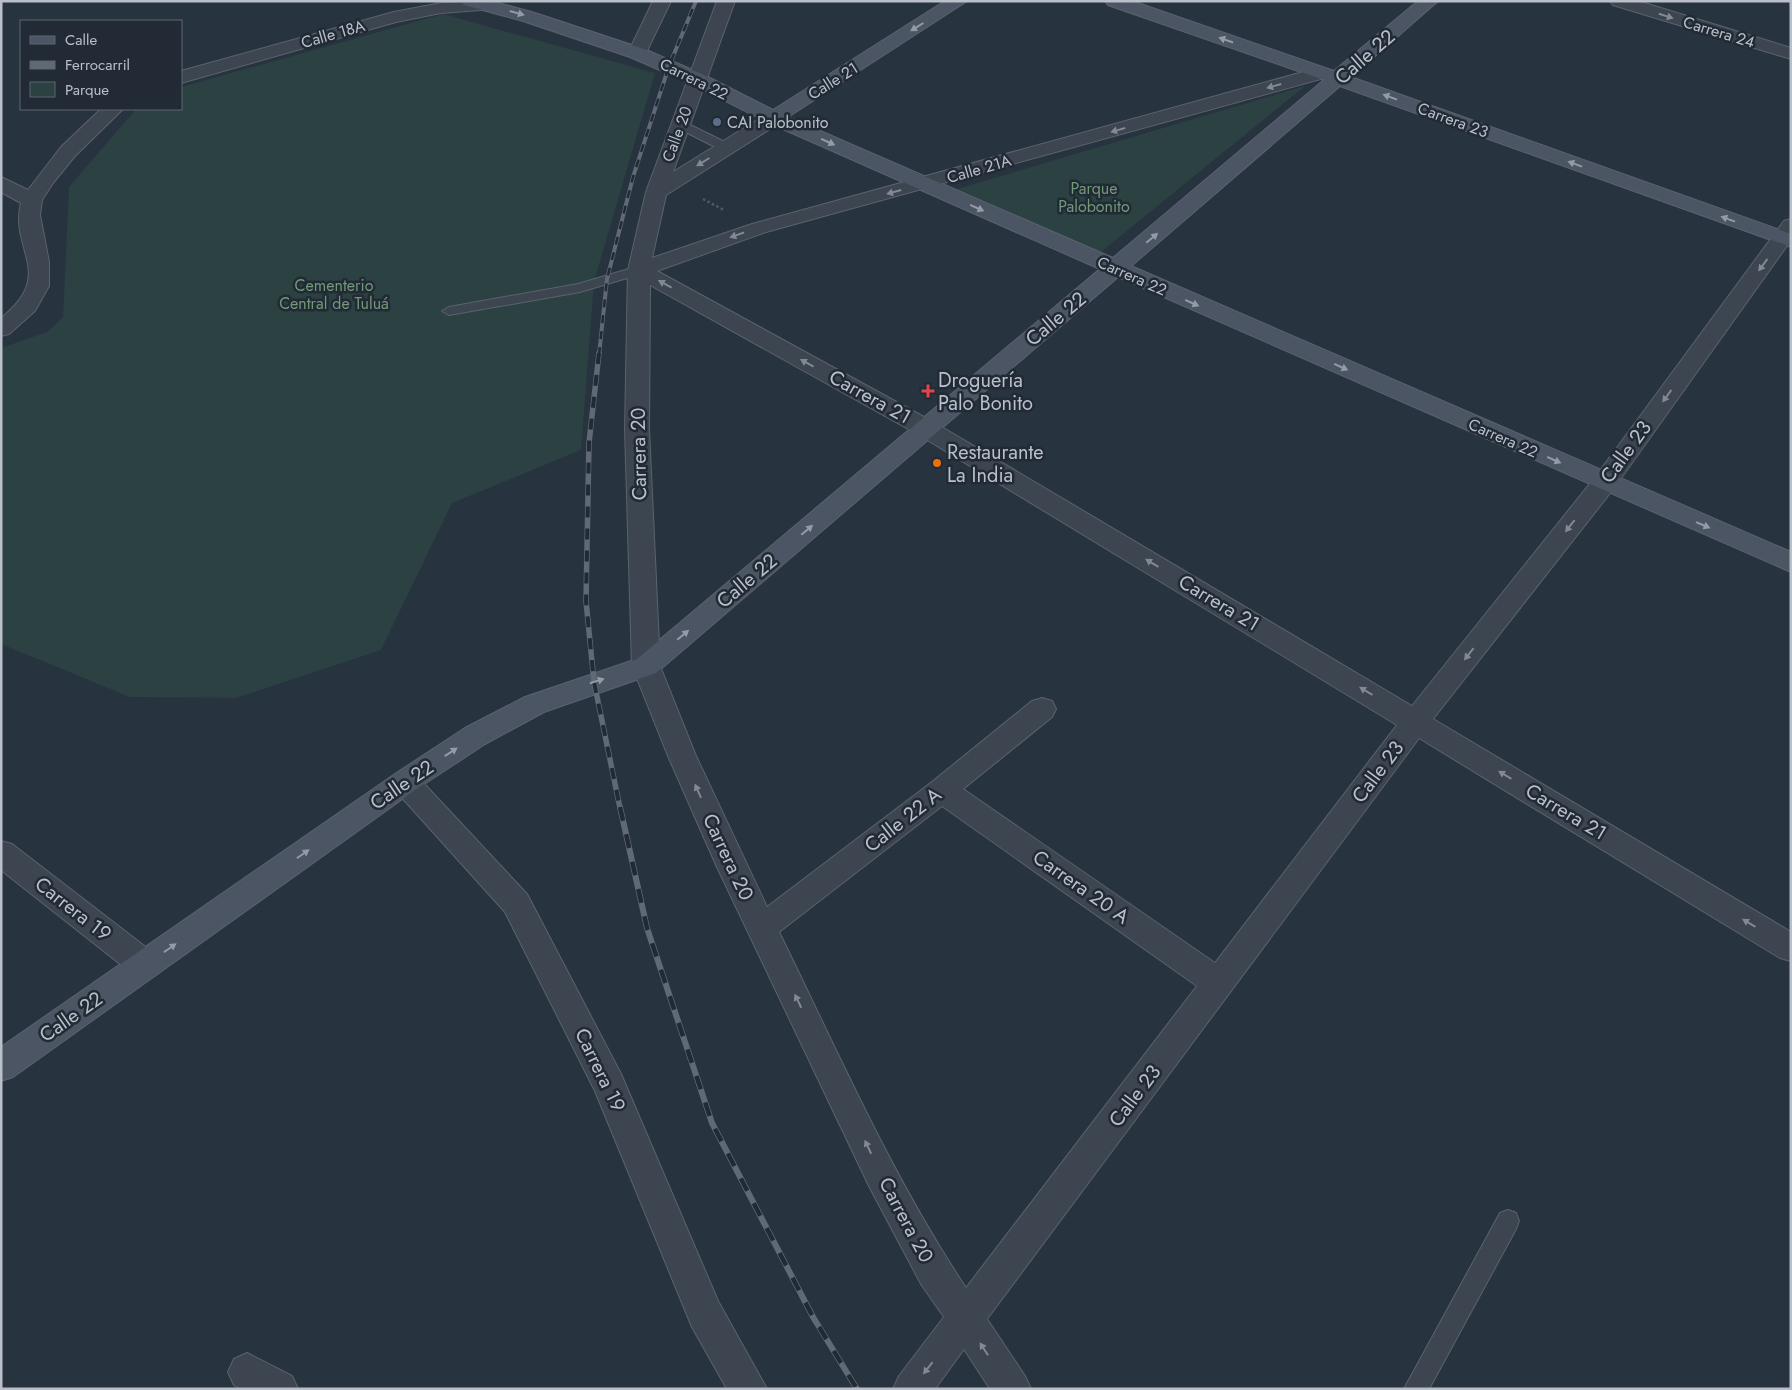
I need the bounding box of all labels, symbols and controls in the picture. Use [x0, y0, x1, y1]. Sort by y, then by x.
one-way arrow [509, 10, 524, 18]
street label: Carrera 24 [1680, 10, 1758, 54]
one-way arrow [1658, 12, 1673, 20]
street label: Calle 18A [298, 14, 368, 54]
legend [20, 20, 182, 110]
one-way arrow [910, 23, 923, 32]
street label: Calle 22 [1328, 23, 1402, 91]
text: Calle [65, 29, 97, 51]
one-way arrow [1218, 36, 1233, 44]
street label: Carrera 22 [656, 52, 732, 106]
text: Ferrocarril [65, 54, 130, 76]
street label: Calle 21 [803, 57, 863, 105]
text: Parque [65, 79, 109, 101]
one-way arrow [1267, 82, 1282, 90]
one-way arrow [1382, 93, 1397, 100]
street label: Carrera 23 [1415, 97, 1492, 143]
street label: Calle 20 [656, 103, 698, 165]
place label: CAI Palobonito [727, 111, 829, 134]
marker: CAI Palobonito [711, 116, 723, 128]
one-way arrow [1110, 126, 1126, 134]
one-way arrow [821, 139, 835, 147]
street label: Calle 21A [944, 149, 1014, 189]
one-way arrow [696, 158, 709, 167]
one-way arrow [1568, 160, 1583, 167]
park label: Parque Palobonito [1058, 177, 1130, 218]
one-way arrow [886, 188, 902, 196]
one-way arrow [970, 204, 984, 212]
one-way arrow [1721, 215, 1736, 222]
one-way arrow [730, 232, 745, 239]
one-way arrow [1146, 232, 1159, 243]
street label: Carrera 22 [1094, 250, 1170, 302]
one-way arrow [1758, 258, 1768, 272]
park label: Cementerio Central de Tuluá [279, 274, 389, 315]
one-way arrow [658, 280, 672, 288]
street label: Calle 22 [1019, 285, 1093, 353]
one-way arrow [1185, 299, 1199, 307]
one-way arrow [800, 359, 815, 367]
street label: Carrera 21 [824, 363, 916, 431]
one-way arrow [1334, 364, 1348, 372]
place label: Droguería Palo Bonito [938, 366, 1033, 418]
marker: Droguería Palo Bonito [922, 385, 934, 397]
one-way arrow [1662, 389, 1673, 402]
street label: Carrera 20 [624, 407, 654, 501]
street label: Carrera 22 [1465, 412, 1541, 464]
street label: Calle 23 [1593, 415, 1659, 489]
place label: Restaurante La India [947, 438, 1044, 490]
marker: Restaurante La India [931, 457, 943, 469]
one-way arrow [1547, 457, 1561, 465]
one-way arrow [1565, 520, 1576, 533]
one-way arrow [1696, 521, 1710, 529]
one-way arrow [800, 524, 813, 535]
street label: Calle 22 [710, 547, 784, 615]
one-way arrow [1145, 559, 1158, 568]
street label: Carrera 21 [1173, 567, 1265, 639]
one-way arrow [676, 629, 689, 640]
one-way arrow [1464, 647, 1475, 660]
one-way arrow [589, 677, 604, 684]
one-way arrow [1360, 687, 1373, 696]
street label: Calle 23 [1345, 735, 1411, 809]
one-way arrow [444, 747, 458, 757]
street label: Calle 22 [364, 753, 440, 817]
one-way arrow [1499, 771, 1512, 780]
street label: Carrera 21 [1520, 776, 1612, 848]
street label: Calle 22 A [858, 780, 948, 859]
one-way arrow [693, 784, 701, 798]
street label: Carrera 20 [695, 809, 761, 905]
street label: Carrera 20 A [1027, 843, 1136, 931]
one-way arrow [296, 849, 310, 859]
street label: Carrera 19 [29, 870, 117, 948]
one-way arrow [1743, 919, 1756, 928]
one-way arrow [163, 943, 177, 953]
street label: Calle 22 [33, 985, 109, 1049]
one-way arrow [794, 994, 802, 1008]
street label: Carrera 19 [567, 1023, 633, 1117]
street label: Calle 23 [1102, 1059, 1168, 1133]
one-way arrow [864, 1140, 872, 1154]
street label: Carrera 20 [871, 1172, 941, 1268]
one-way arrow [979, 1342, 989, 1356]
one-way arrow [923, 1361, 933, 1375]

